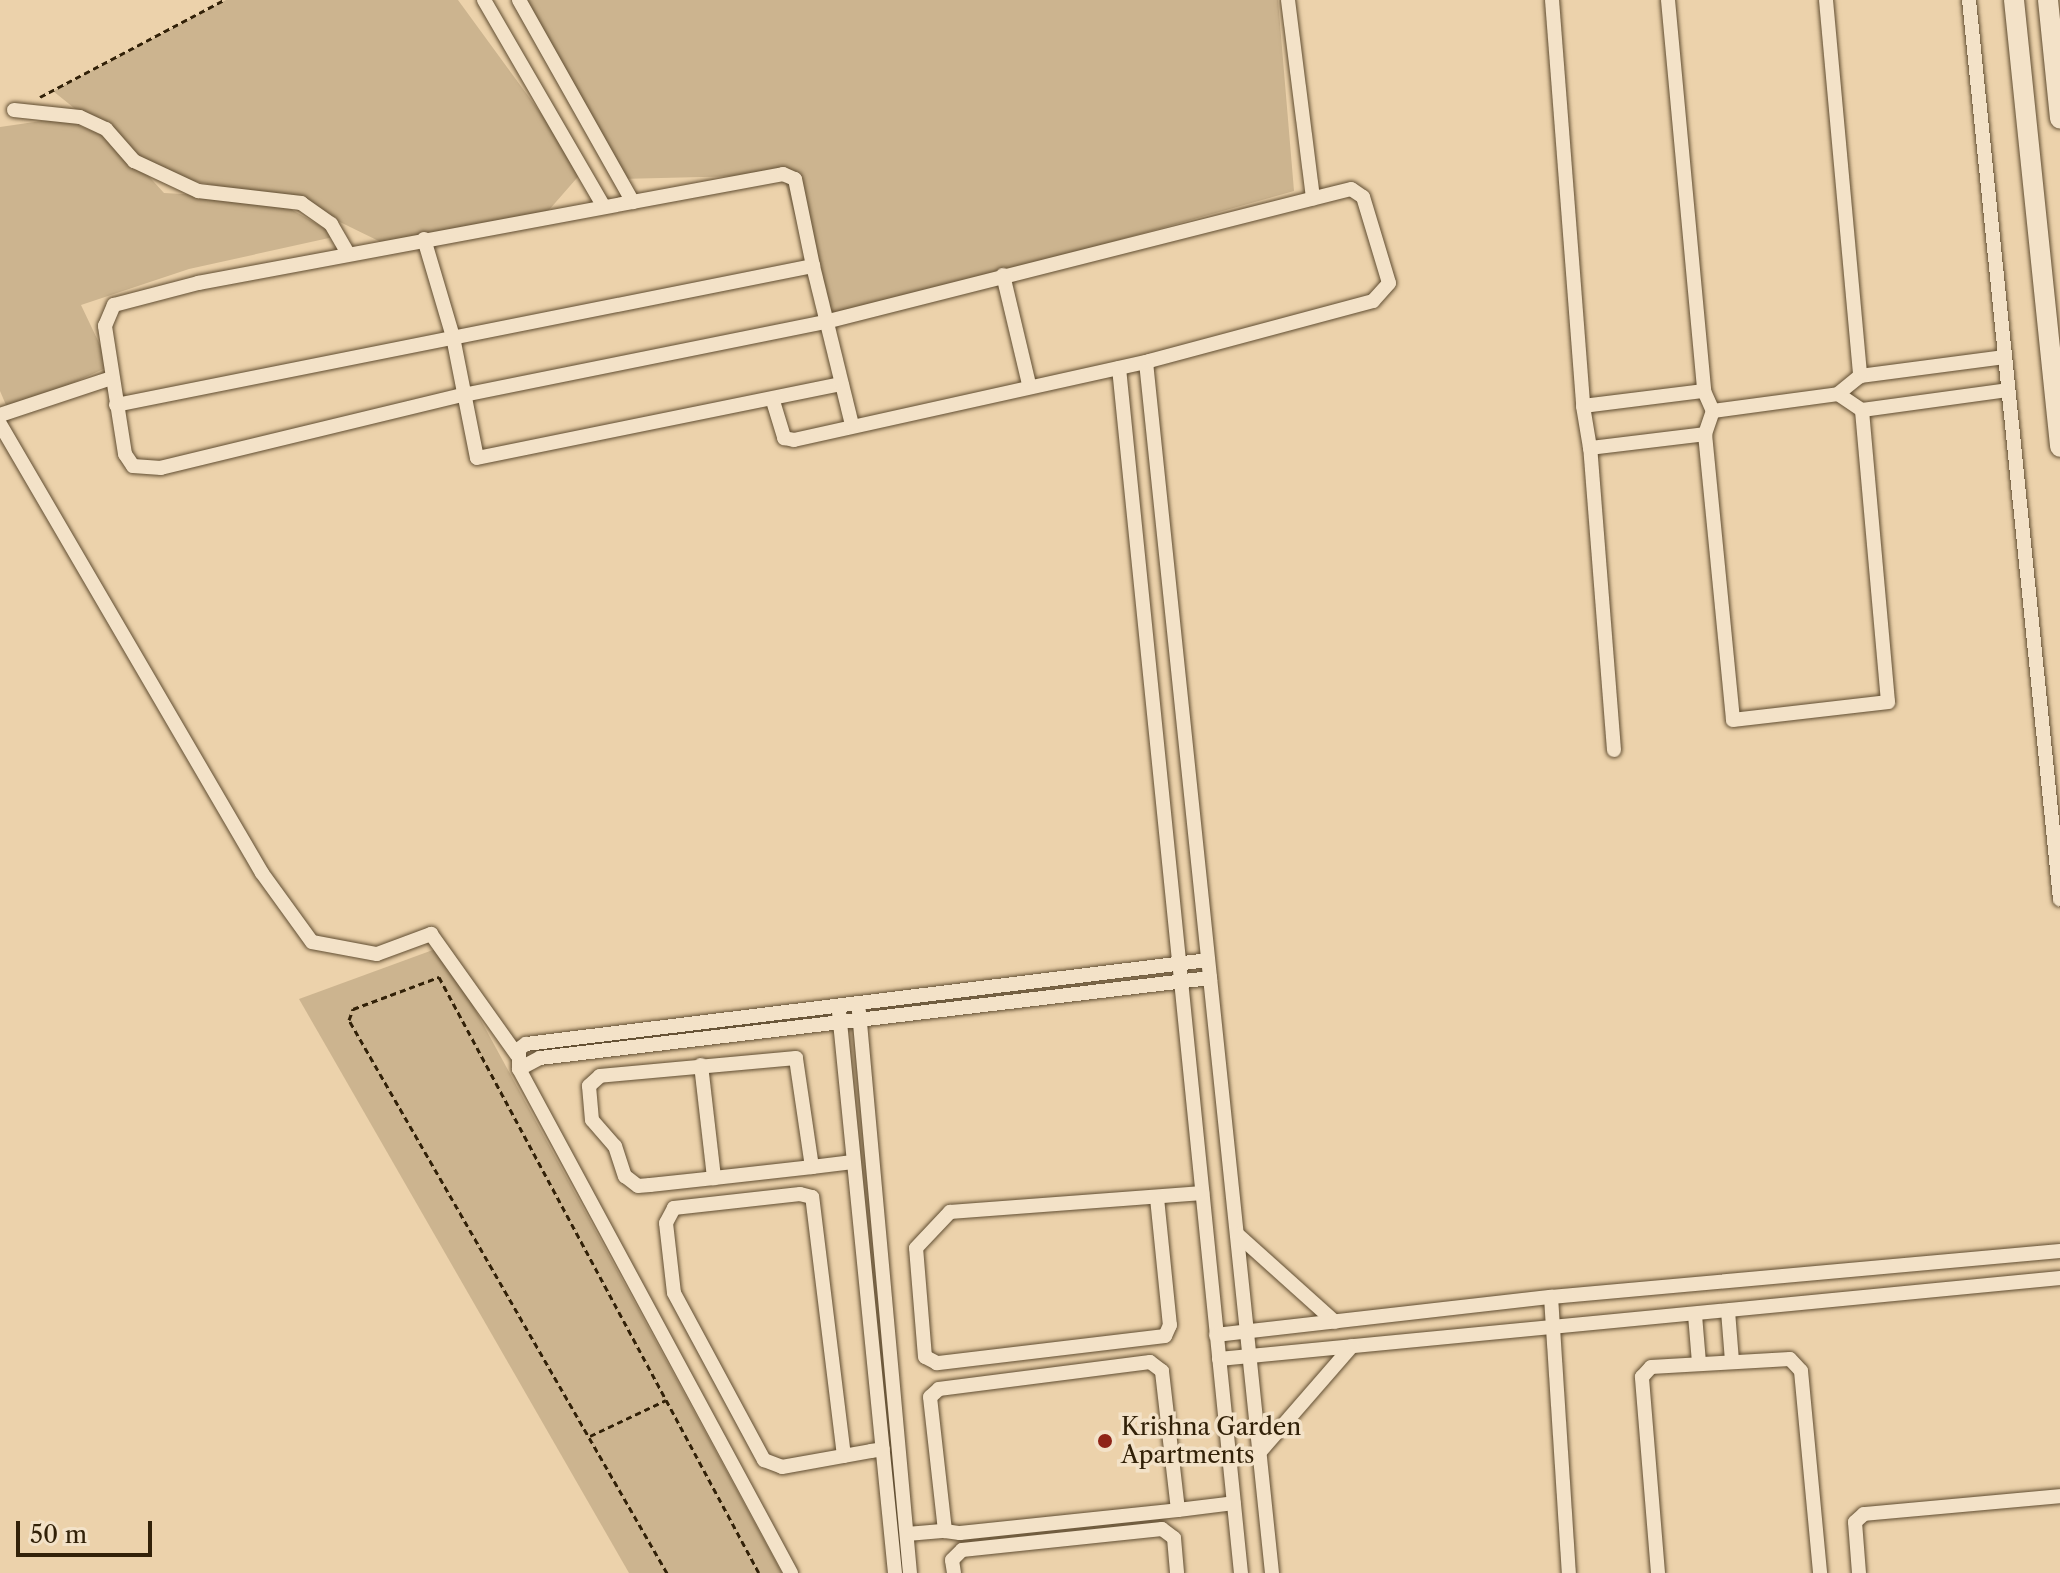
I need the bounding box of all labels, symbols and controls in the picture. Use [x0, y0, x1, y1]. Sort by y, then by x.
place label: Krishna Garden Apartments [1121, 1413, 1302, 1469]
marker: Krishna Garden Apartments [1096, 1432, 1114, 1450]
scale bar [20, 1505, 156, 1555]
text: 50 m [30, 1520, 87, 1549]

